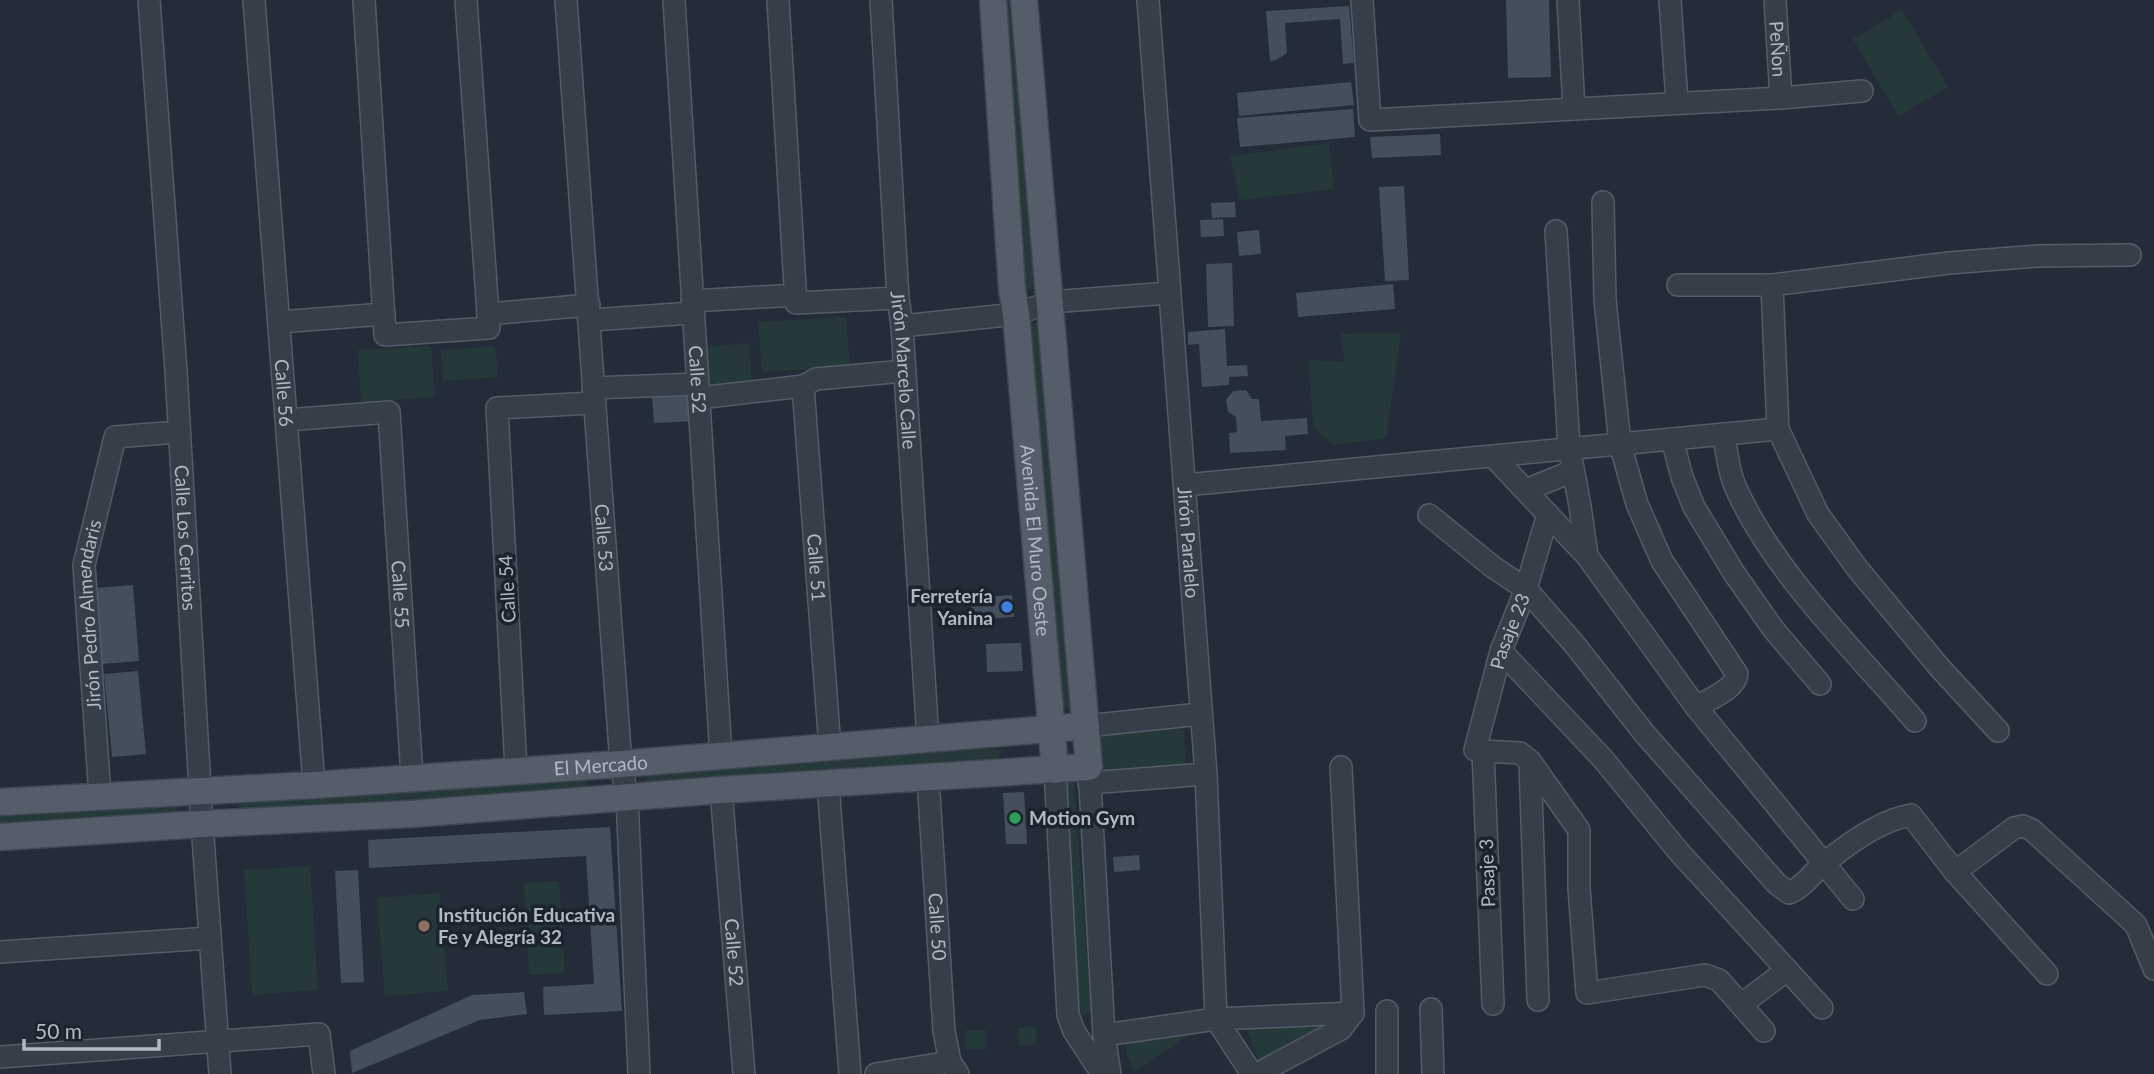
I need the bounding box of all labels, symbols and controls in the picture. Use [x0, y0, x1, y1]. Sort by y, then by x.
street label: PeÑon [1765, 20, 1792, 78]
street label: Jirón Marcelo Calle [887, 290, 922, 450]
street label: Calle 52 [684, 345, 712, 414]
street label: Calle 56 [270, 358, 299, 428]
street label: Avenida El Muro Oeste [1016, 443, 1056, 637]
street label: Calle Los Cerritos [170, 464, 202, 611]
street label: Jirón Paralelo [1174, 486, 1205, 599]
street label: Calle 53 [591, 503, 619, 572]
street label: Jirón Pedro Almendaris [71, 517, 106, 711]
street label: Calle 51 [803, 533, 831, 602]
street label: Calle 54 [493, 554, 520, 624]
street label: Calle 55 [387, 560, 415, 629]
place label: Ferretería Yanina [910, 584, 993, 629]
street label: Pasaje 23 [1485, 590, 1534, 672]
marker: Ferretería Yanina [999, 599, 1015, 615]
street label: El Mercado [553, 750, 649, 780]
place label: Motion Gym [1029, 806, 1135, 829]
marker: Motion Gym [1007, 810, 1023, 826]
street label: Pasaje 3 [1474, 838, 1499, 908]
street label: Calle 50 [924, 892, 952, 961]
place label: Institución Educativa Fe y Alegría 32 [438, 903, 615, 948]
marker: Institución Educativa Fe y Alegría 32 [416, 918, 432, 934]
street label: Calle 52 [720, 918, 749, 987]
scale bar [24, 1007, 159, 1052]
text: 50 m [35, 1018, 82, 1043]

